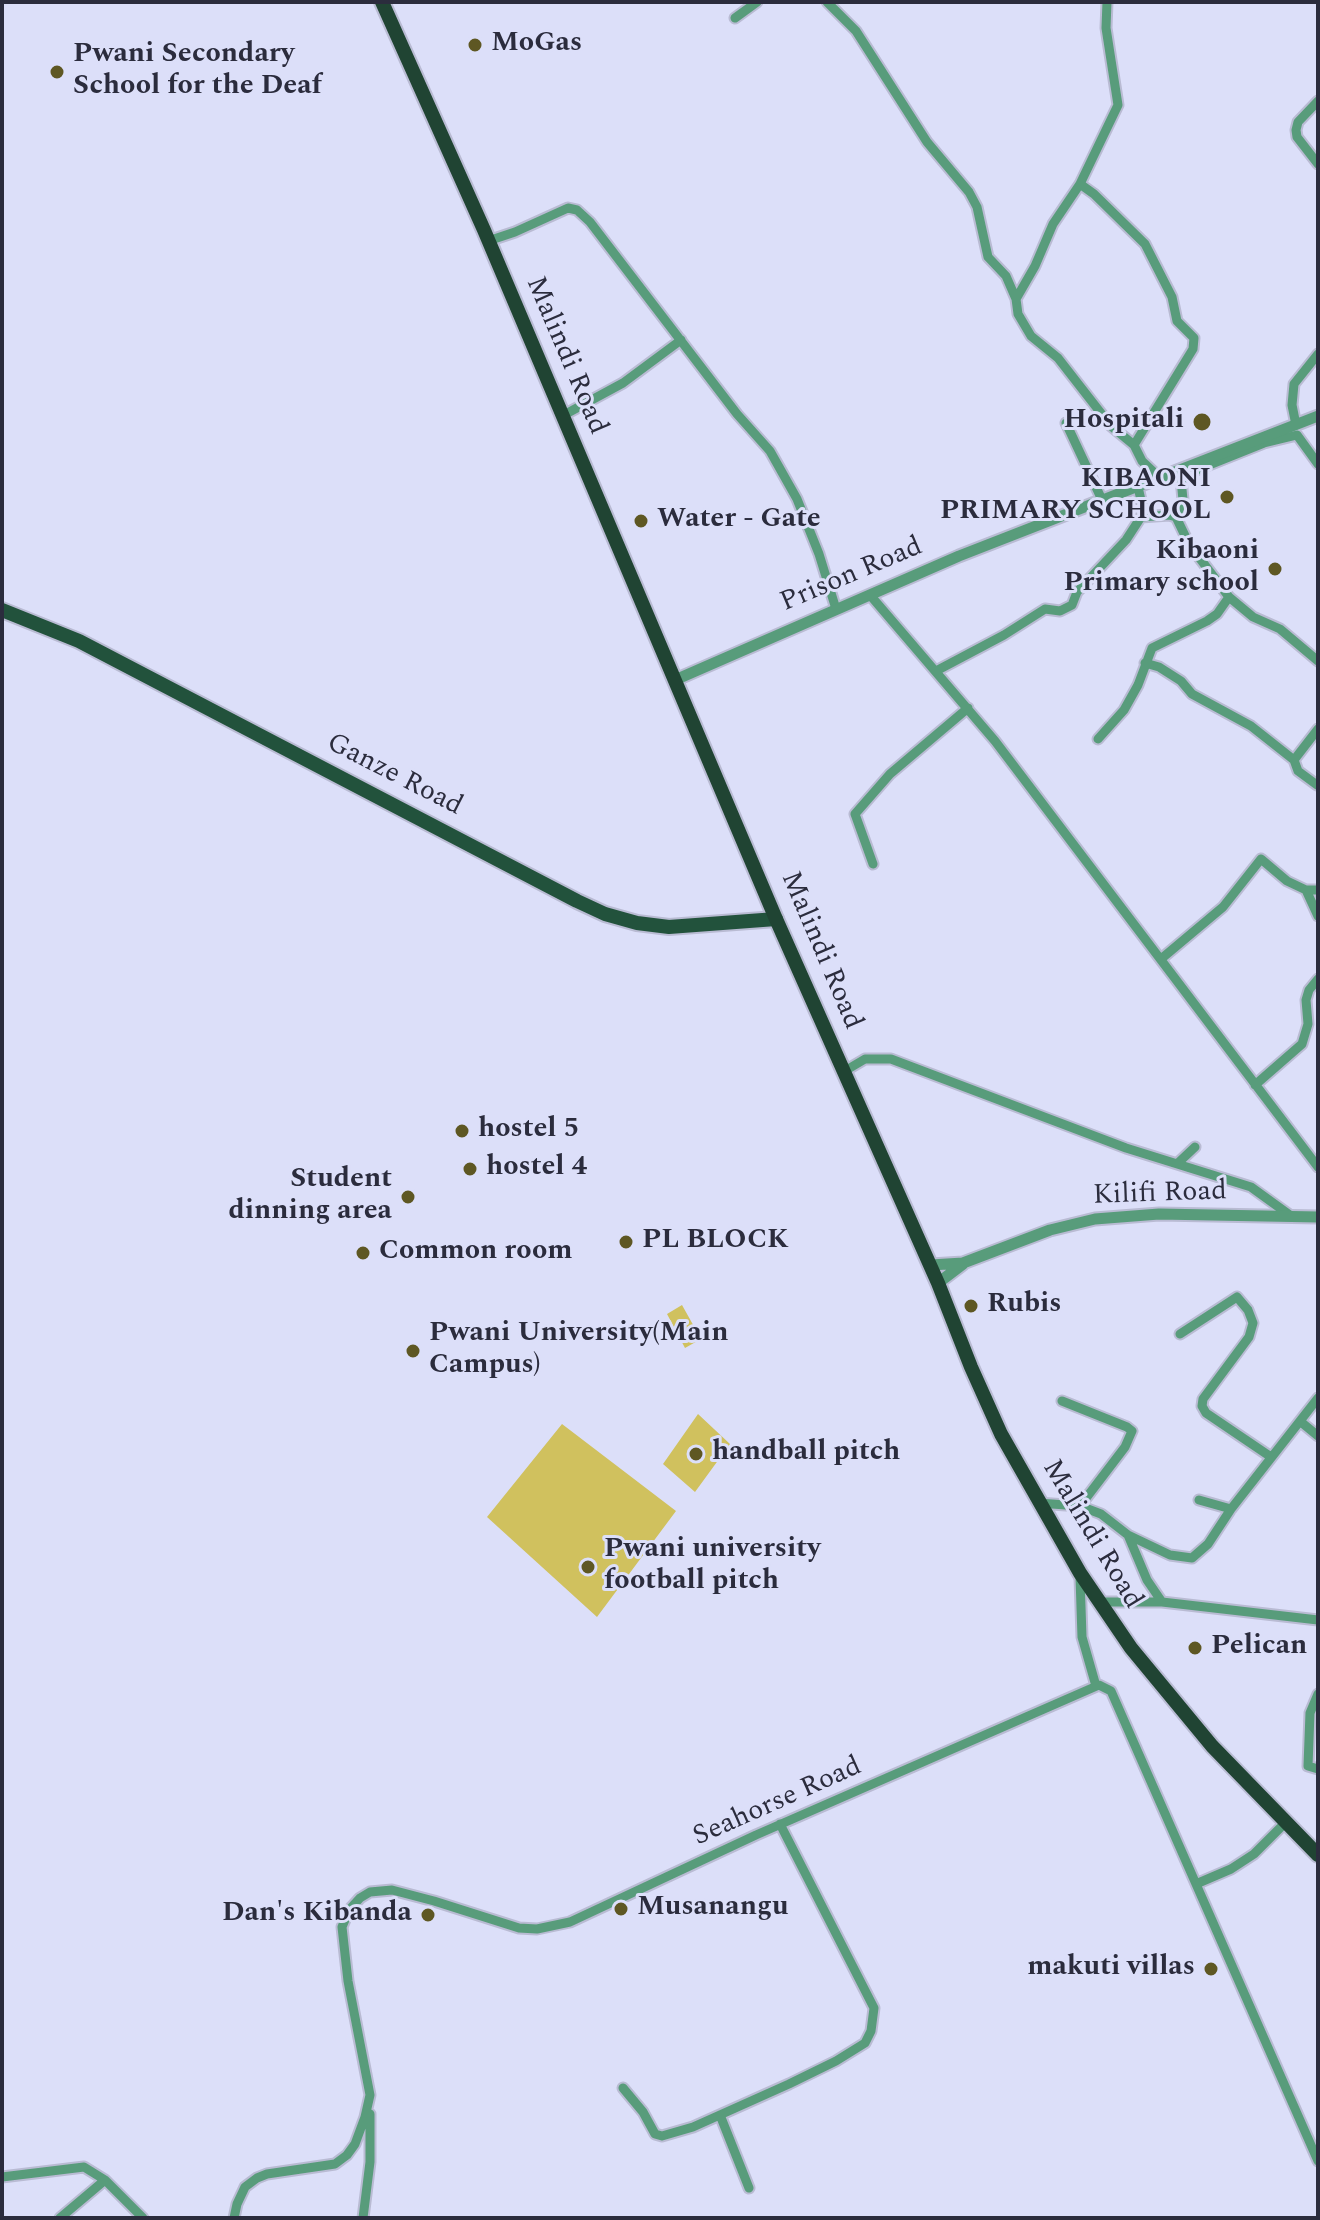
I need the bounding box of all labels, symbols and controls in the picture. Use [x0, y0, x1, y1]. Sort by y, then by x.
place label: MoGas [491, 28, 582, 62]
marker: MoGas [466, 36, 484, 54]
place label: Pwani Secondary School for the Deaf [73, 39, 322, 105]
marker: Pwani Secondary School for the Deaf [48, 63, 66, 81]
street label: Malindi Road [517, 272, 613, 440]
place label: Hospitali [1064, 405, 1184, 439]
marker: Hospitali [1191, 411, 1213, 433]
place label: KIBAONI PRIMARY SCHOOL [940, 464, 1211, 530]
marker: KIBAONI PRIMARY SCHOOL [1218, 488, 1236, 506]
place label: Water - Gate [657, 504, 821, 538]
marker: Water - Gate [632, 512, 650, 530]
street label: Prison Road [776, 531, 928, 621]
place label: Kibaoni Primary school [1064, 536, 1259, 602]
marker: Kibaoni Primary school [1266, 560, 1284, 578]
street label: Ganze Road [320, 727, 468, 825]
street label: Malindi Road [772, 867, 868, 1035]
place label: hostel 5 [478, 1114, 579, 1148]
marker: hostel 5 [453, 1122, 471, 1140]
place label: hostel 4 [486, 1152, 587, 1186]
marker: hostel 4 [461, 1160, 479, 1178]
place label: Student dinning area [228, 1164, 392, 1230]
street label: Kilifi Road [1092, 1176, 1228, 1214]
marker: Student dinning area [399, 1188, 417, 1206]
place label: PL BLOCK [642, 1225, 789, 1259]
marker: PL BLOCK [617, 1233, 635, 1251]
place label: Common room [379, 1236, 572, 1270]
marker: Common room [354, 1244, 372, 1262]
place label: Rubis [987, 1289, 1062, 1323]
marker: Rubis [962, 1297, 980, 1315]
place label: Pwani University(Main Campus) [429, 1318, 728, 1384]
marker: Pwani University(Main Campus) [404, 1342, 422, 1360]
place label: handball pitch [712, 1437, 900, 1471]
marker: handball pitch [687, 1445, 705, 1463]
street label: Malindi Road [1033, 1454, 1149, 1616]
place label: Pwani university football pitch [604, 1534, 820, 1600]
marker: Pwani university football pitch [579, 1558, 597, 1576]
place label: Pelican [1211, 1631, 1307, 1665]
marker: Pelican [1186, 1639, 1204, 1657]
street label: Seahorse Road [689, 1751, 867, 1855]
place label: Musanangu [637, 1892, 789, 1926]
place label: Dan's Kibanda [222, 1898, 412, 1932]
marker: Musanangu [612, 1900, 630, 1918]
marker: Dan's Kibanda [419, 1906, 437, 1924]
place label: makuti villas [1027, 1952, 1195, 1986]
marker: makuti villas [1202, 1960, 1220, 1978]

